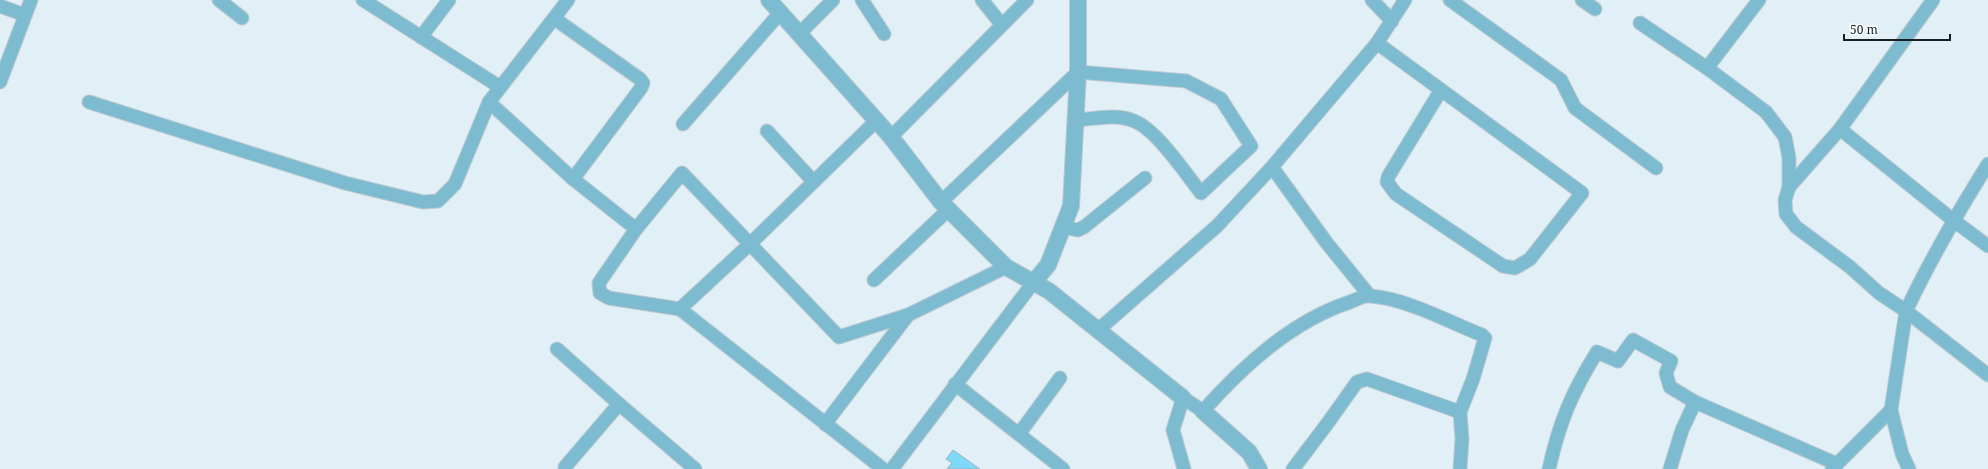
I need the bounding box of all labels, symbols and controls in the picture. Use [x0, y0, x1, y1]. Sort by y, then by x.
scale bar [1844, 16, 1950, 42]
text: 50 m [1850, 21, 1878, 38]

